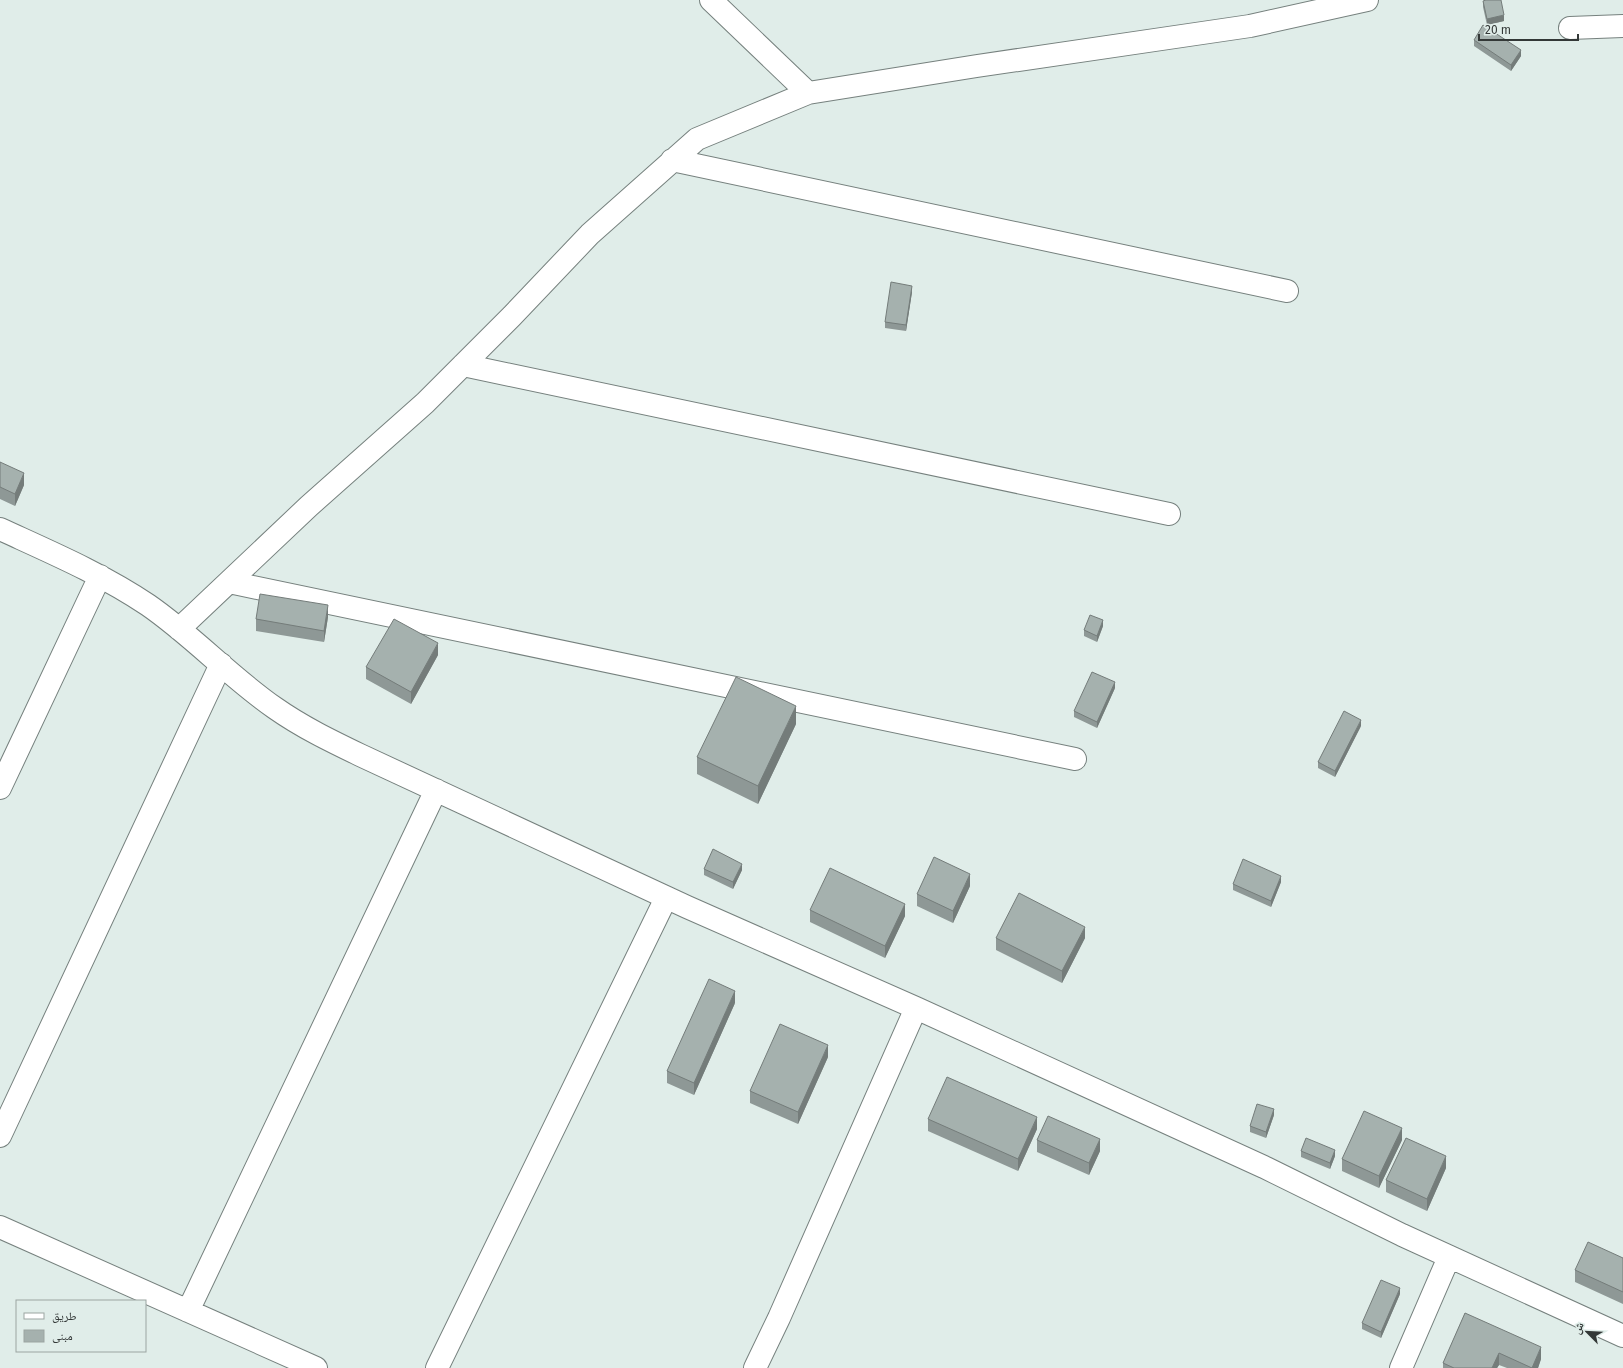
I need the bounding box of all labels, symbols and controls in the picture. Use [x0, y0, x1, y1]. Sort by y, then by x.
scale bar [1479, 16, 1578, 42]
text: 20 m [1485, 23, 1511, 37]
legend [16, 1300, 146, 1352]
text: طريق [52, 1309, 77, 1323]
north arrow [1567, 1312, 1607, 1352]
text: ش [1570, 1320, 1588, 1337]
text: مبنى [52, 1329, 73, 1343]

